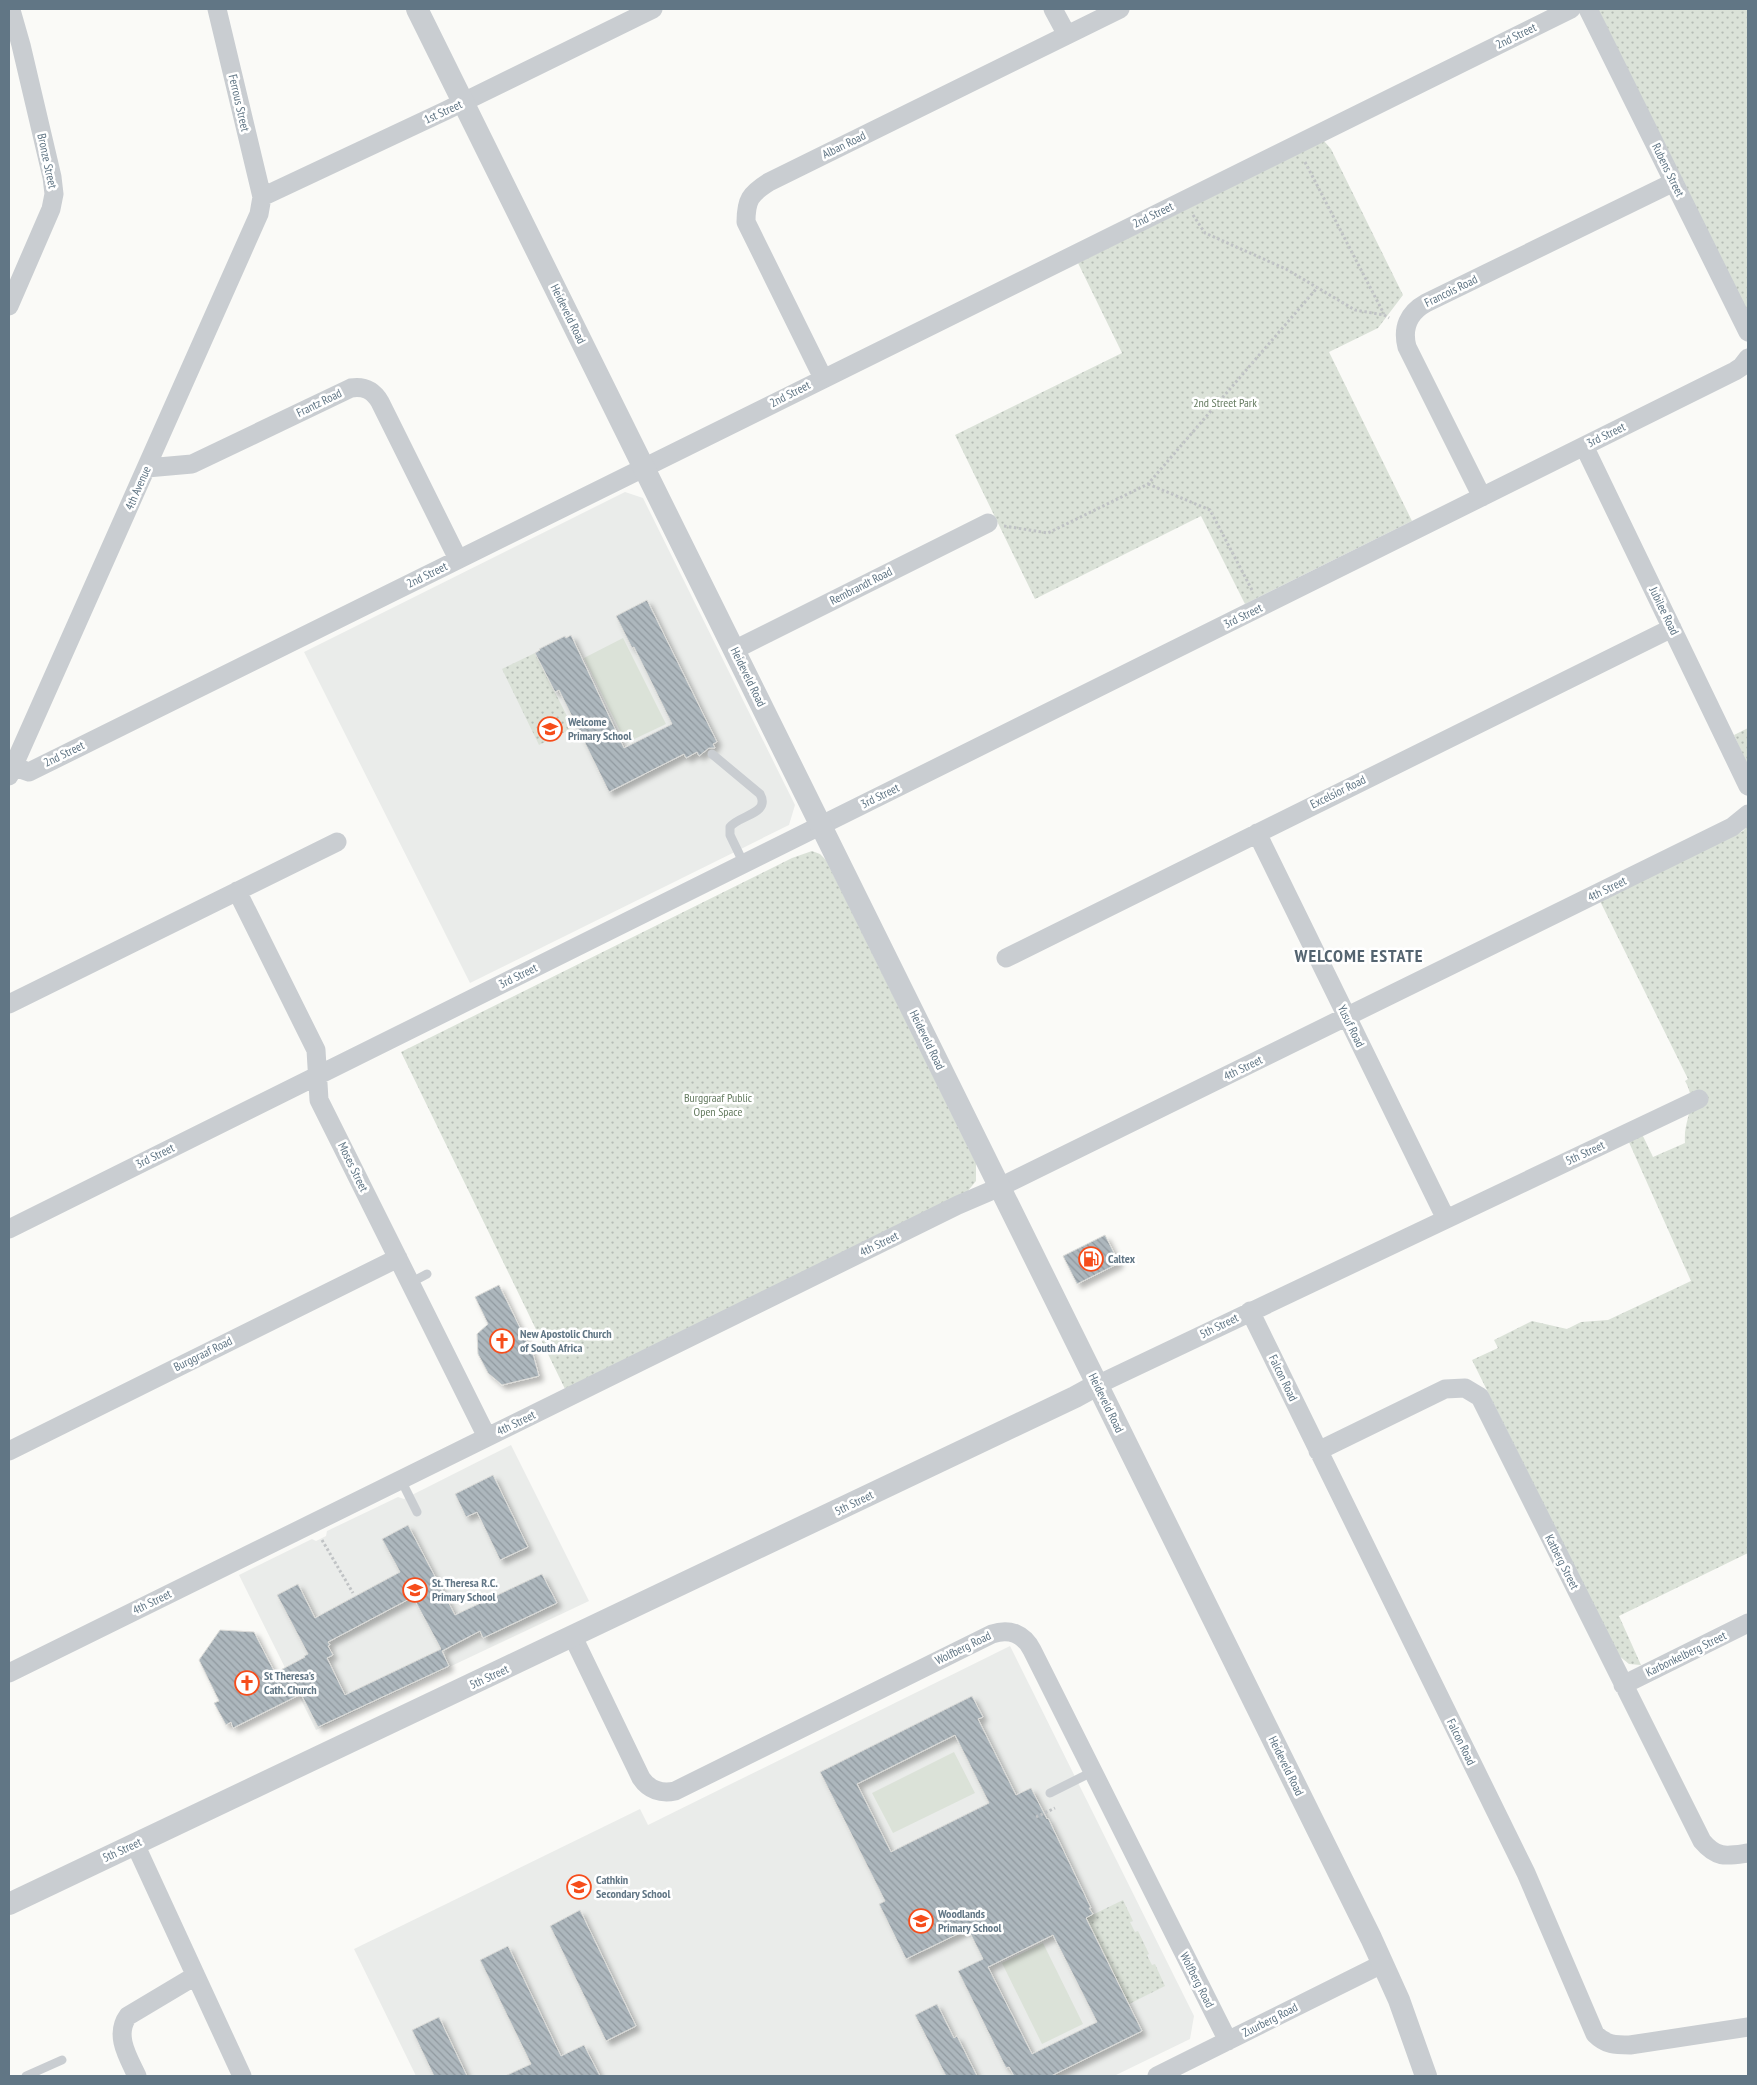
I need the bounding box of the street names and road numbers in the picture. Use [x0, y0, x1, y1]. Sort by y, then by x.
street label: 2nd Street [1493, 19, 1539, 52]
street label: Ferrous Street [226, 73, 254, 134]
street label: 1st Street [421, 96, 465, 127]
street label: Alban Road [819, 128, 868, 162]
street label: Bronze Street [34, 132, 61, 190]
street label: Rubens Street [1649, 140, 1688, 200]
street label: 2nd Street [1130, 198, 1176, 231]
street label: Francois Road [1422, 271, 1480, 310]
street label: Heideveld Road [548, 281, 589, 346]
street label: 2nd Street [767, 377, 813, 410]
street label: Frantz Road [294, 385, 344, 420]
street label: 3rd Street [1584, 418, 1628, 450]
street label: 4th Avenue [121, 463, 154, 512]
street label: 2nd Street [404, 558, 450, 591]
street label: Rembrandt Road [827, 563, 895, 608]
street label: Jubilee Road [1646, 583, 1682, 637]
street label: 3rd Street [1221, 599, 1265, 631]
street label: Heideveld Road [728, 644, 769, 709]
street label: 2nd Street [41, 737, 87, 770]
street label: Excelsior Road [1308, 772, 1368, 811]
street label: 3rd Street [858, 779, 902, 811]
street label: 4th Street [1585, 872, 1629, 904]
street label: 3rd Street [496, 959, 540, 991]
street label: Yusuf Road [1335, 1002, 1368, 1049]
street label: Heideveld Road [907, 1007, 948, 1072]
street label: 4th Street [1221, 1051, 1265, 1083]
street label: 5th Street [1563, 1137, 1607, 1168]
street label: 3rd Street [133, 1139, 177, 1171]
street label: Moses Street [335, 1140, 372, 1195]
street label: 4th Street [857, 1227, 901, 1259]
street label: 5th Street [1197, 1309, 1241, 1341]
street label: Burggraaf Road [171, 1333, 235, 1374]
street label: Falcon Road [1266, 1352, 1301, 1404]
street label: Heideveld Road [1086, 1370, 1127, 1435]
street label: 4th Street [494, 1406, 538, 1438]
street label: 5th Street [832, 1486, 876, 1518]
street label: Katberg Street [1542, 1532, 1583, 1592]
street label: 4th Street [130, 1585, 174, 1617]
street label: Karbonkelberg Street [1643, 1627, 1729, 1680]
street label: Wolfberg Road [932, 1628, 993, 1668]
street label: 5th Street [467, 1661, 511, 1692]
street label: Falcon Road [1444, 1716, 1479, 1768]
street label: Heideveld Road [1266, 1733, 1307, 1798]
street label: 5th Street [100, 1834, 144, 1865]
street label: Wolfberg Road [1177, 1949, 1218, 2010]
street label: Zuurberg Road [1239, 1999, 1300, 2040]

